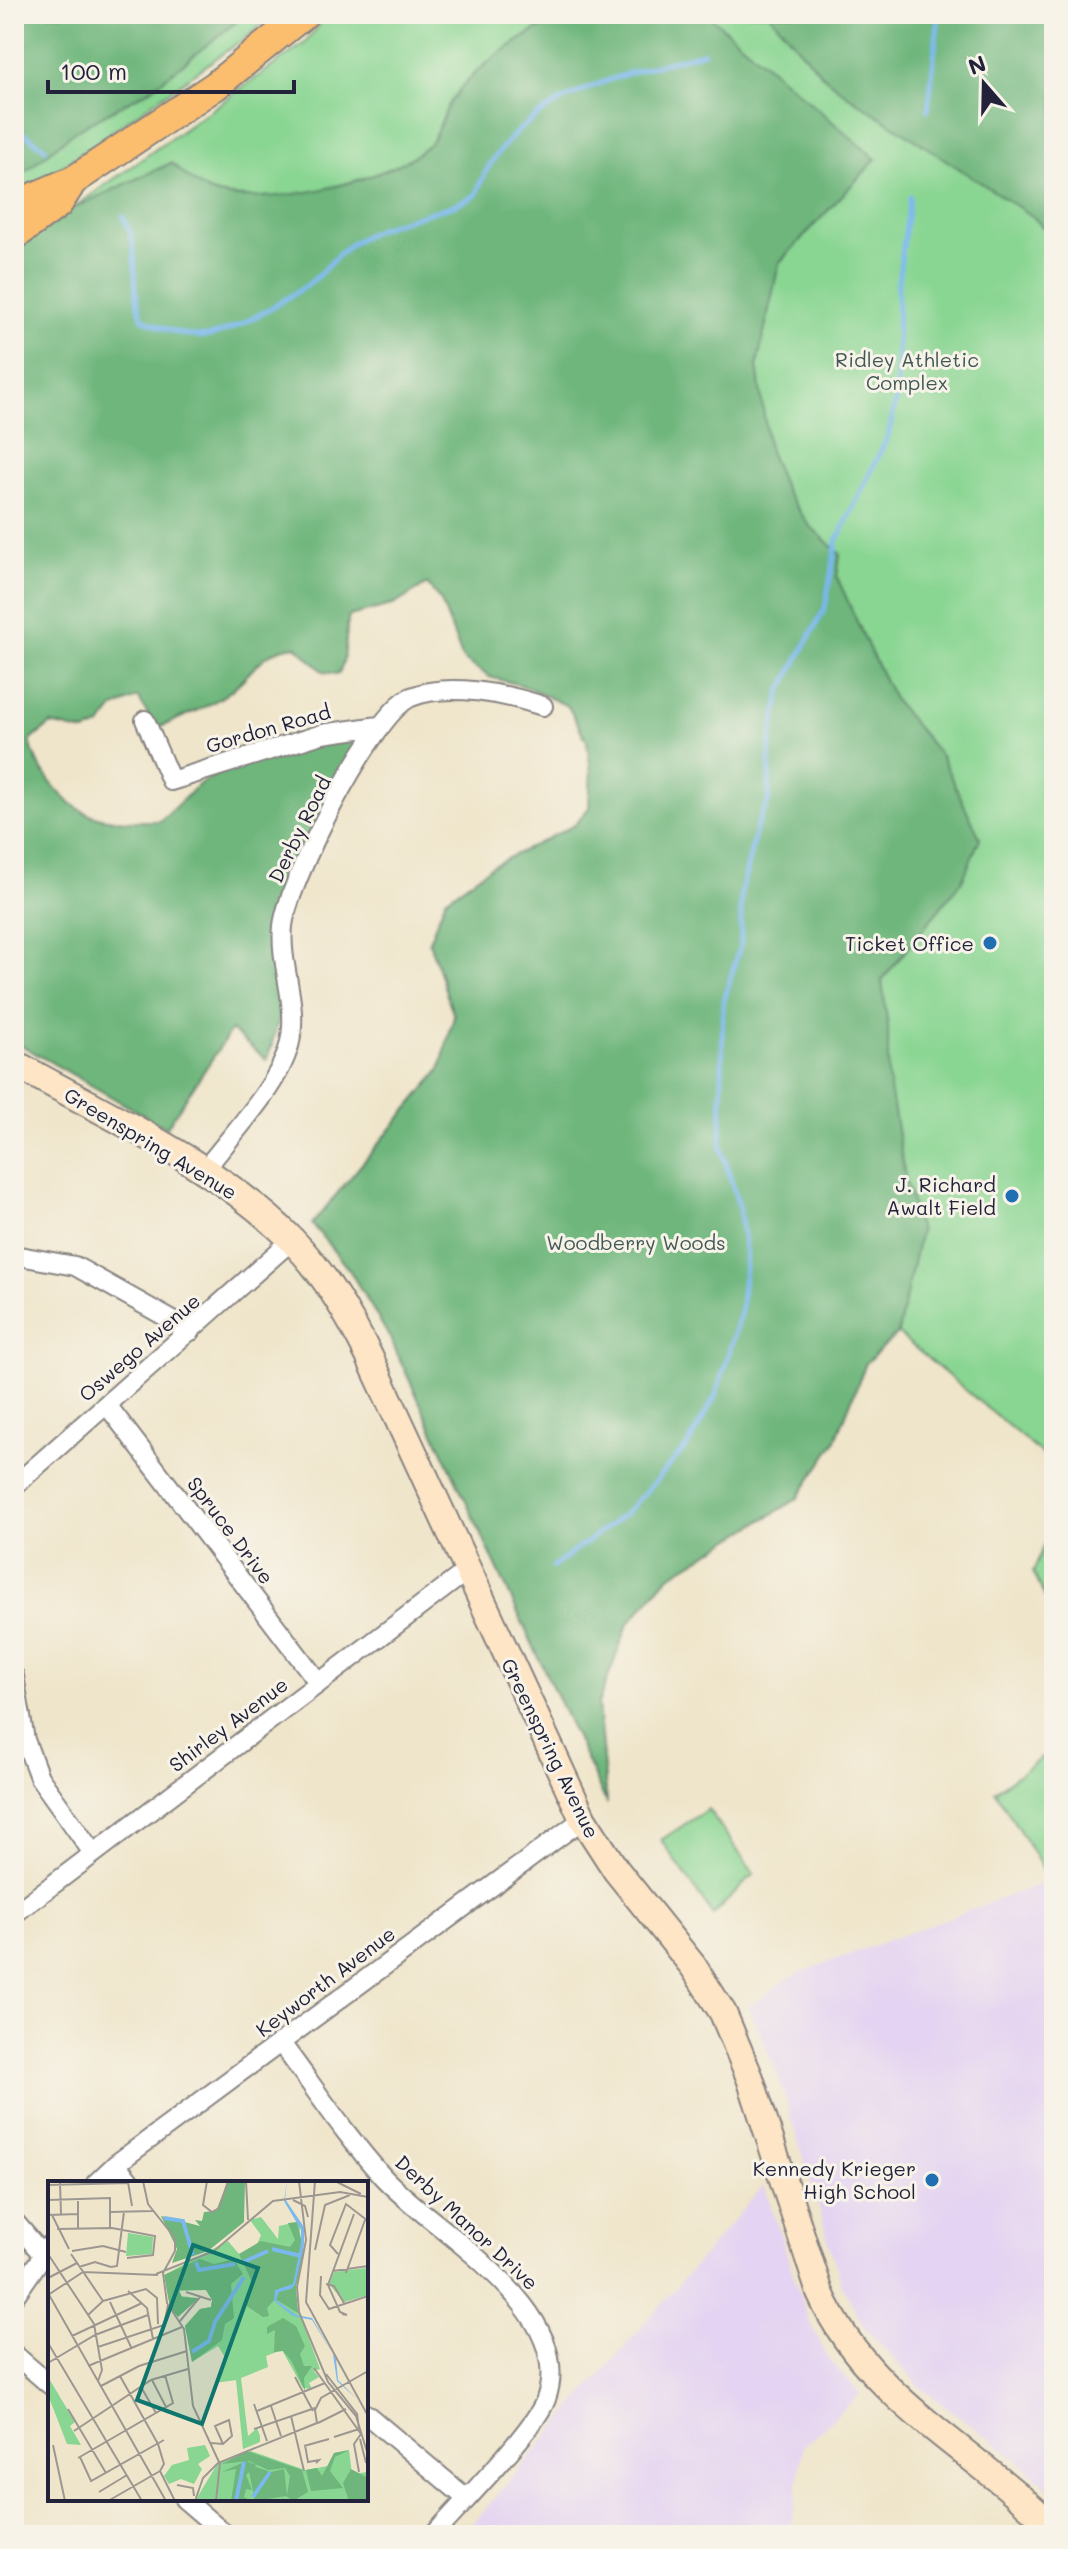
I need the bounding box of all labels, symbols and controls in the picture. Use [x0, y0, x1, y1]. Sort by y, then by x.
scale bar [48, 44, 294, 94]
north arrow [944, 44, 1024, 124]
text: N [964, 48, 990, 81]
text: 100 m [60, 55, 127, 86]
park label: Ridley Athletic Complex [835, 346, 979, 395]
street label: Gordon Road [203, 698, 333, 758]
street label: Derby Road [262, 771, 336, 887]
place label: Ticket Office [845, 930, 974, 956]
marker: Ticket Office [981, 934, 999, 952]
street label: Greenspring Avenue [60, 1081, 242, 1205]
place label: J. Richard Awalt Field [887, 1171, 996, 1220]
marker: J. Richard Awalt Field [1003, 1187, 1021, 1205]
park label: Woodberry Woods [546, 1229, 726, 1255]
street label: Oswego Avenue [73, 1287, 205, 1407]
street label: Spruce Drive [182, 1471, 280, 1589]
street label: Greenspring Avenue [496, 1654, 606, 1842]
street label: Shirley Avenue [163, 1671, 293, 1777]
street label: Keyworth Avenue [250, 1920, 400, 2042]
street label: Derby Manor Drive [390, 2149, 544, 2295]
place label: Kennedy Krieger High School [753, 2155, 916, 2204]
marker: Kennedy Krieger High School [923, 2171, 941, 2189]
inset map [48, 2181, 368, 2501]

